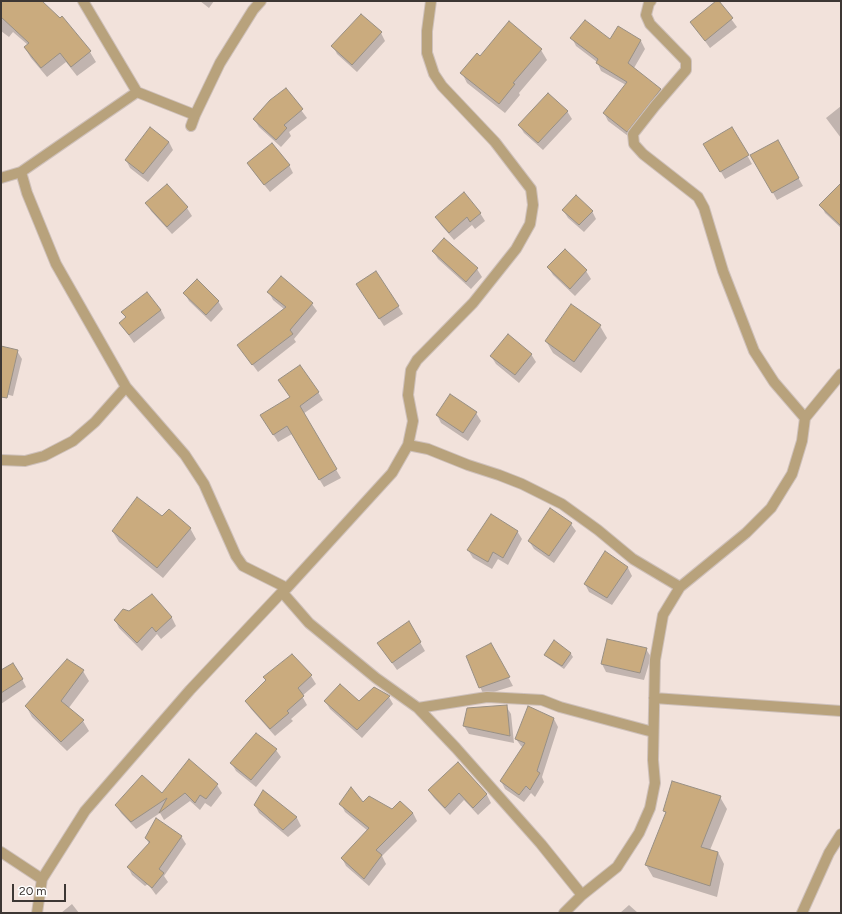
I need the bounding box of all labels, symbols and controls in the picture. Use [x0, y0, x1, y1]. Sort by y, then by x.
scale bar [14, 876, 68, 902]
text: 20 m [19, 884, 47, 898]

